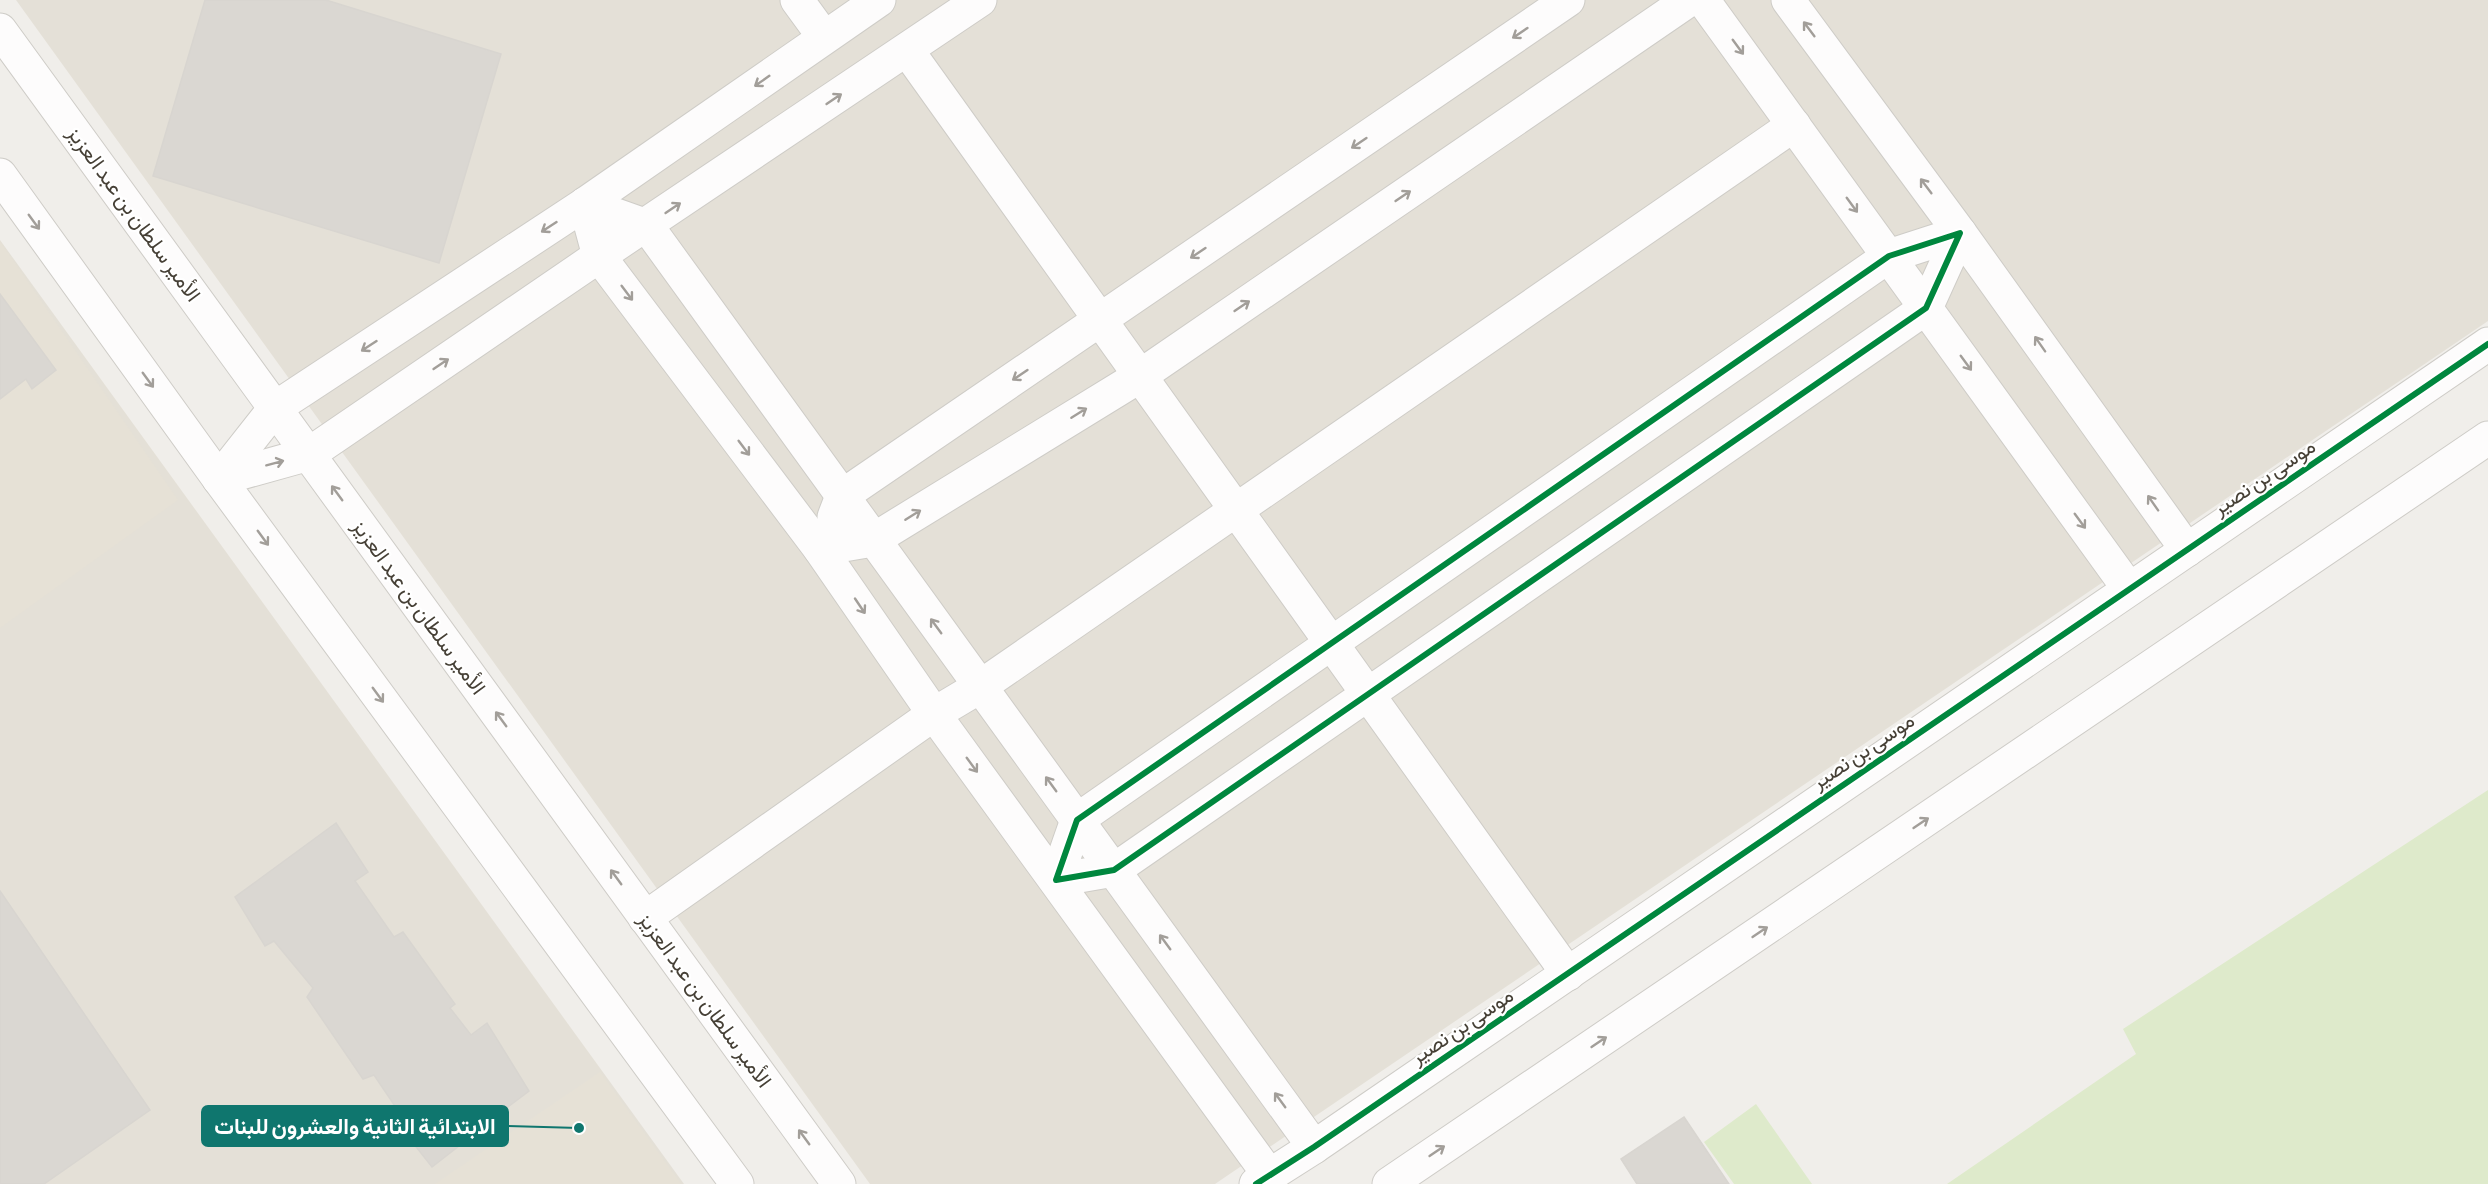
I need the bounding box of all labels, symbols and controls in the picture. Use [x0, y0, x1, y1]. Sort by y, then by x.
one-way arrow [1803, 22, 1816, 38]
one-way arrow [1513, 27, 1529, 39]
one-way arrow [1731, 39, 1744, 55]
one-way arrow [754, 75, 771, 87]
one-way arrow [826, 93, 842, 105]
street label: الأمير سلطان بن عبد العزيز [61, 121, 206, 307]
one-way arrow [1352, 137, 1368, 149]
one-way arrow [1919, 178, 1932, 194]
one-way arrow [1394, 190, 1411, 202]
one-way arrow [1846, 197, 1858, 213]
one-way arrow [664, 202, 680, 214]
one-way arrow [28, 214, 40, 230]
one-way arrow [542, 221, 558, 233]
one-way arrow [1191, 247, 1207, 259]
one-way arrow [620, 285, 633, 301]
one-way arrow [1234, 300, 1250, 312]
one-way arrow [2034, 336, 2046, 352]
one-way arrow [361, 340, 378, 352]
one-way arrow [1960, 355, 1972, 371]
one-way arrow [432, 357, 449, 369]
one-way arrow [1012, 369, 1029, 381]
one-way arrow [142, 372, 154, 388]
one-way arrow [1071, 407, 1088, 420]
street label: موسى بن نصير [2207, 433, 2320, 521]
one-way arrow [738, 440, 751, 456]
one-way arrow [266, 457, 285, 469]
one-way arrow [331, 486, 343, 502]
one-way arrow [2147, 495, 2159, 511]
one-way arrow [904, 509, 921, 521]
one-way arrow [2074, 513, 2086, 529]
street label: الأمير سلطان بن عبد العزيز [346, 514, 491, 700]
one-way arrow [256, 530, 269, 546]
one-way arrow [854, 597, 866, 613]
one-way arrow [930, 618, 943, 634]
one-way arrow [372, 687, 384, 703]
street label: موسى بن نصير [1806, 707, 1919, 795]
one-way arrow [495, 712, 507, 728]
one-way arrow [965, 757, 978, 773]
one-way arrow [1045, 776, 1057, 792]
one-way arrow [1913, 816, 1930, 829]
one-way arrow [609, 870, 622, 886]
street label: الأمير سلطان بن عبد العزيز [632, 907, 777, 1093]
one-way arrow [1751, 926, 1768, 938]
one-way arrow [1159, 934, 1172, 950]
street label: موسى بن نصير [1405, 982, 1518, 1070]
one-way arrow [1590, 1036, 1607, 1048]
one-way arrow [1274, 1092, 1286, 1108]
callout: الابتدائية الثانية والعشرون للبنات [202, 1106, 508, 1146]
text: الابتدائية الثانية والعشرون للبنات [214, 1113, 496, 1140]
one-way arrow [798, 1129, 810, 1145]
one-way arrow [1429, 1145, 1445, 1157]

